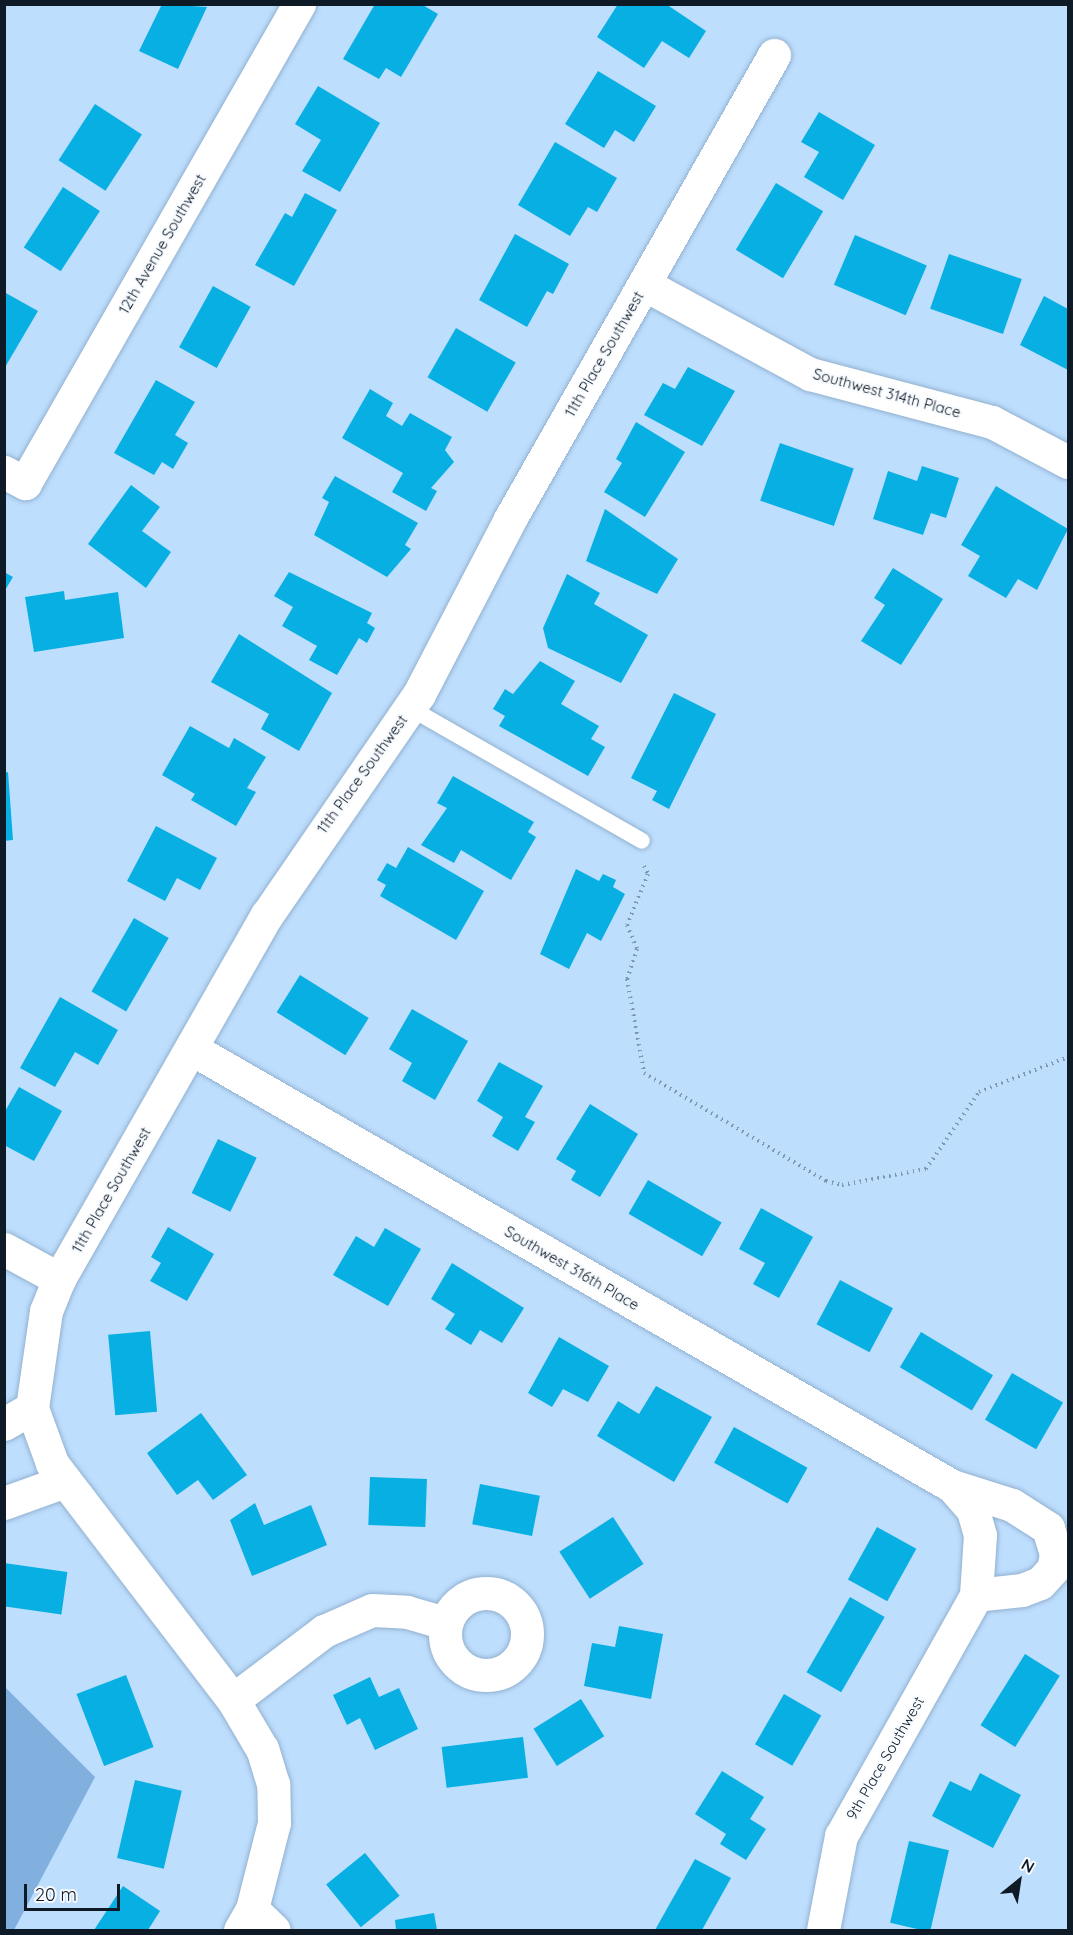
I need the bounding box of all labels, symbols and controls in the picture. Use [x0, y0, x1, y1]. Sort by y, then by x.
street label: 12th Avenue Southwest [115, 171, 209, 317]
street label: 11th Place Southwest [561, 288, 647, 420]
street label: Southwest 314th Place [811, 365, 963, 421]
street label: 11th Place Southwest [313, 711, 411, 837]
street label: 11th Place Southwest [68, 1124, 154, 1256]
street label: Southwest 316th Place [501, 1222, 643, 1314]
street label: 9th Place Southwest [842, 1693, 928, 1823]
north arrow [989, 1851, 1049, 1911]
text: N [1018, 1854, 1038, 1877]
scale bar [27, 1872, 123, 1910]
text: 20 m [35, 1883, 77, 1906]

